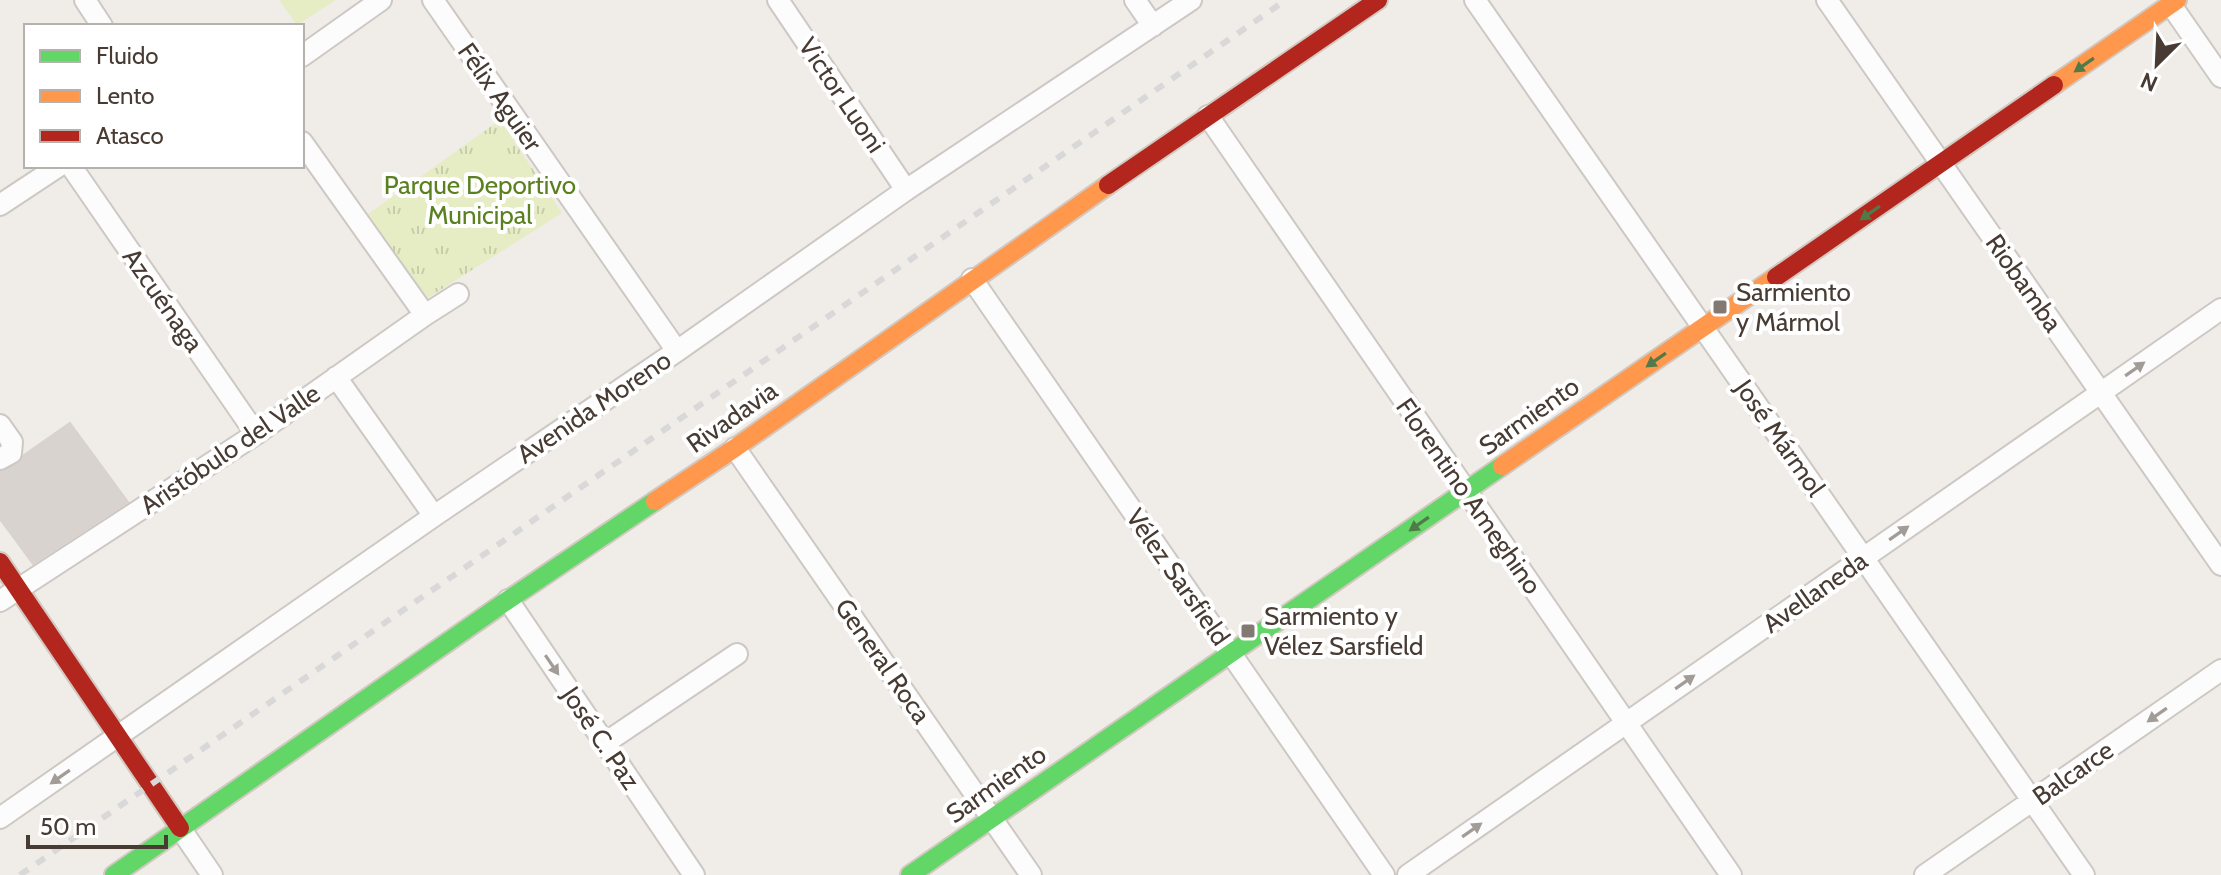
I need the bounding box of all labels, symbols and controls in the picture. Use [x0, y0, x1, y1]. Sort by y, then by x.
legend [24, 24, 304, 168]
north arrow [2117, 24, 2197, 104]
street label: Victor Luoni [792, 31, 892, 159]
street label: Félix Aguier [451, 37, 549, 158]
text: Fluido [96, 41, 158, 70]
one-way arrow [2073, 57, 2094, 72]
text: N [2136, 66, 2162, 97]
text: Lento [96, 81, 155, 110]
text: Atasco [96, 121, 164, 150]
park label: Parque Deportivo Municipal [384, 169, 576, 231]
one-way arrow [1859, 205, 1880, 220]
street label: Riobamba [1979, 228, 2070, 338]
street label: Azcuénaga [116, 242, 211, 358]
place label: Sarmiento y Mármol [1736, 276, 1851, 338]
marker: Sarmiento y Mármol [1711, 298, 1729, 316]
street label: Avenida Moreno [511, 344, 677, 470]
one-way arrow [1645, 352, 1666, 367]
one-way arrow [2125, 362, 2146, 377]
street label: Sarmiento [1473, 370, 1585, 462]
street label: José Mármol [1727, 373, 1832, 503]
street label: Rivadavia [680, 374, 784, 460]
street label: Aristóbulo del Valle [134, 377, 326, 521]
street label: Florentino Ameghino [1389, 392, 1549, 600]
street label: Vélez Sarsfield [1119, 502, 1237, 652]
one-way arrow [1408, 516, 1429, 531]
one-way arrow [1888, 526, 1909, 541]
street label: Avellaneda [1756, 544, 1874, 640]
street label: General Roca [828, 593, 938, 730]
place label: Sarmiento y Vélez Sarsfield [1264, 600, 1424, 662]
marker: Sarmiento y Vélez Sarsfield [1239, 622, 1257, 640]
one-way arrow [544, 654, 559, 676]
one-way arrow [1675, 675, 1696, 690]
street label: José C. Paz [554, 680, 647, 795]
one-way arrow [2146, 707, 2167, 722]
street label: Balcarce [2027, 734, 2119, 812]
street label: Sarmiento [940, 738, 1052, 830]
one-way arrow [49, 769, 70, 784]
scale bar [28, 799, 166, 849]
text: 50 m [40, 812, 96, 841]
one-way arrow [1461, 822, 1483, 838]

